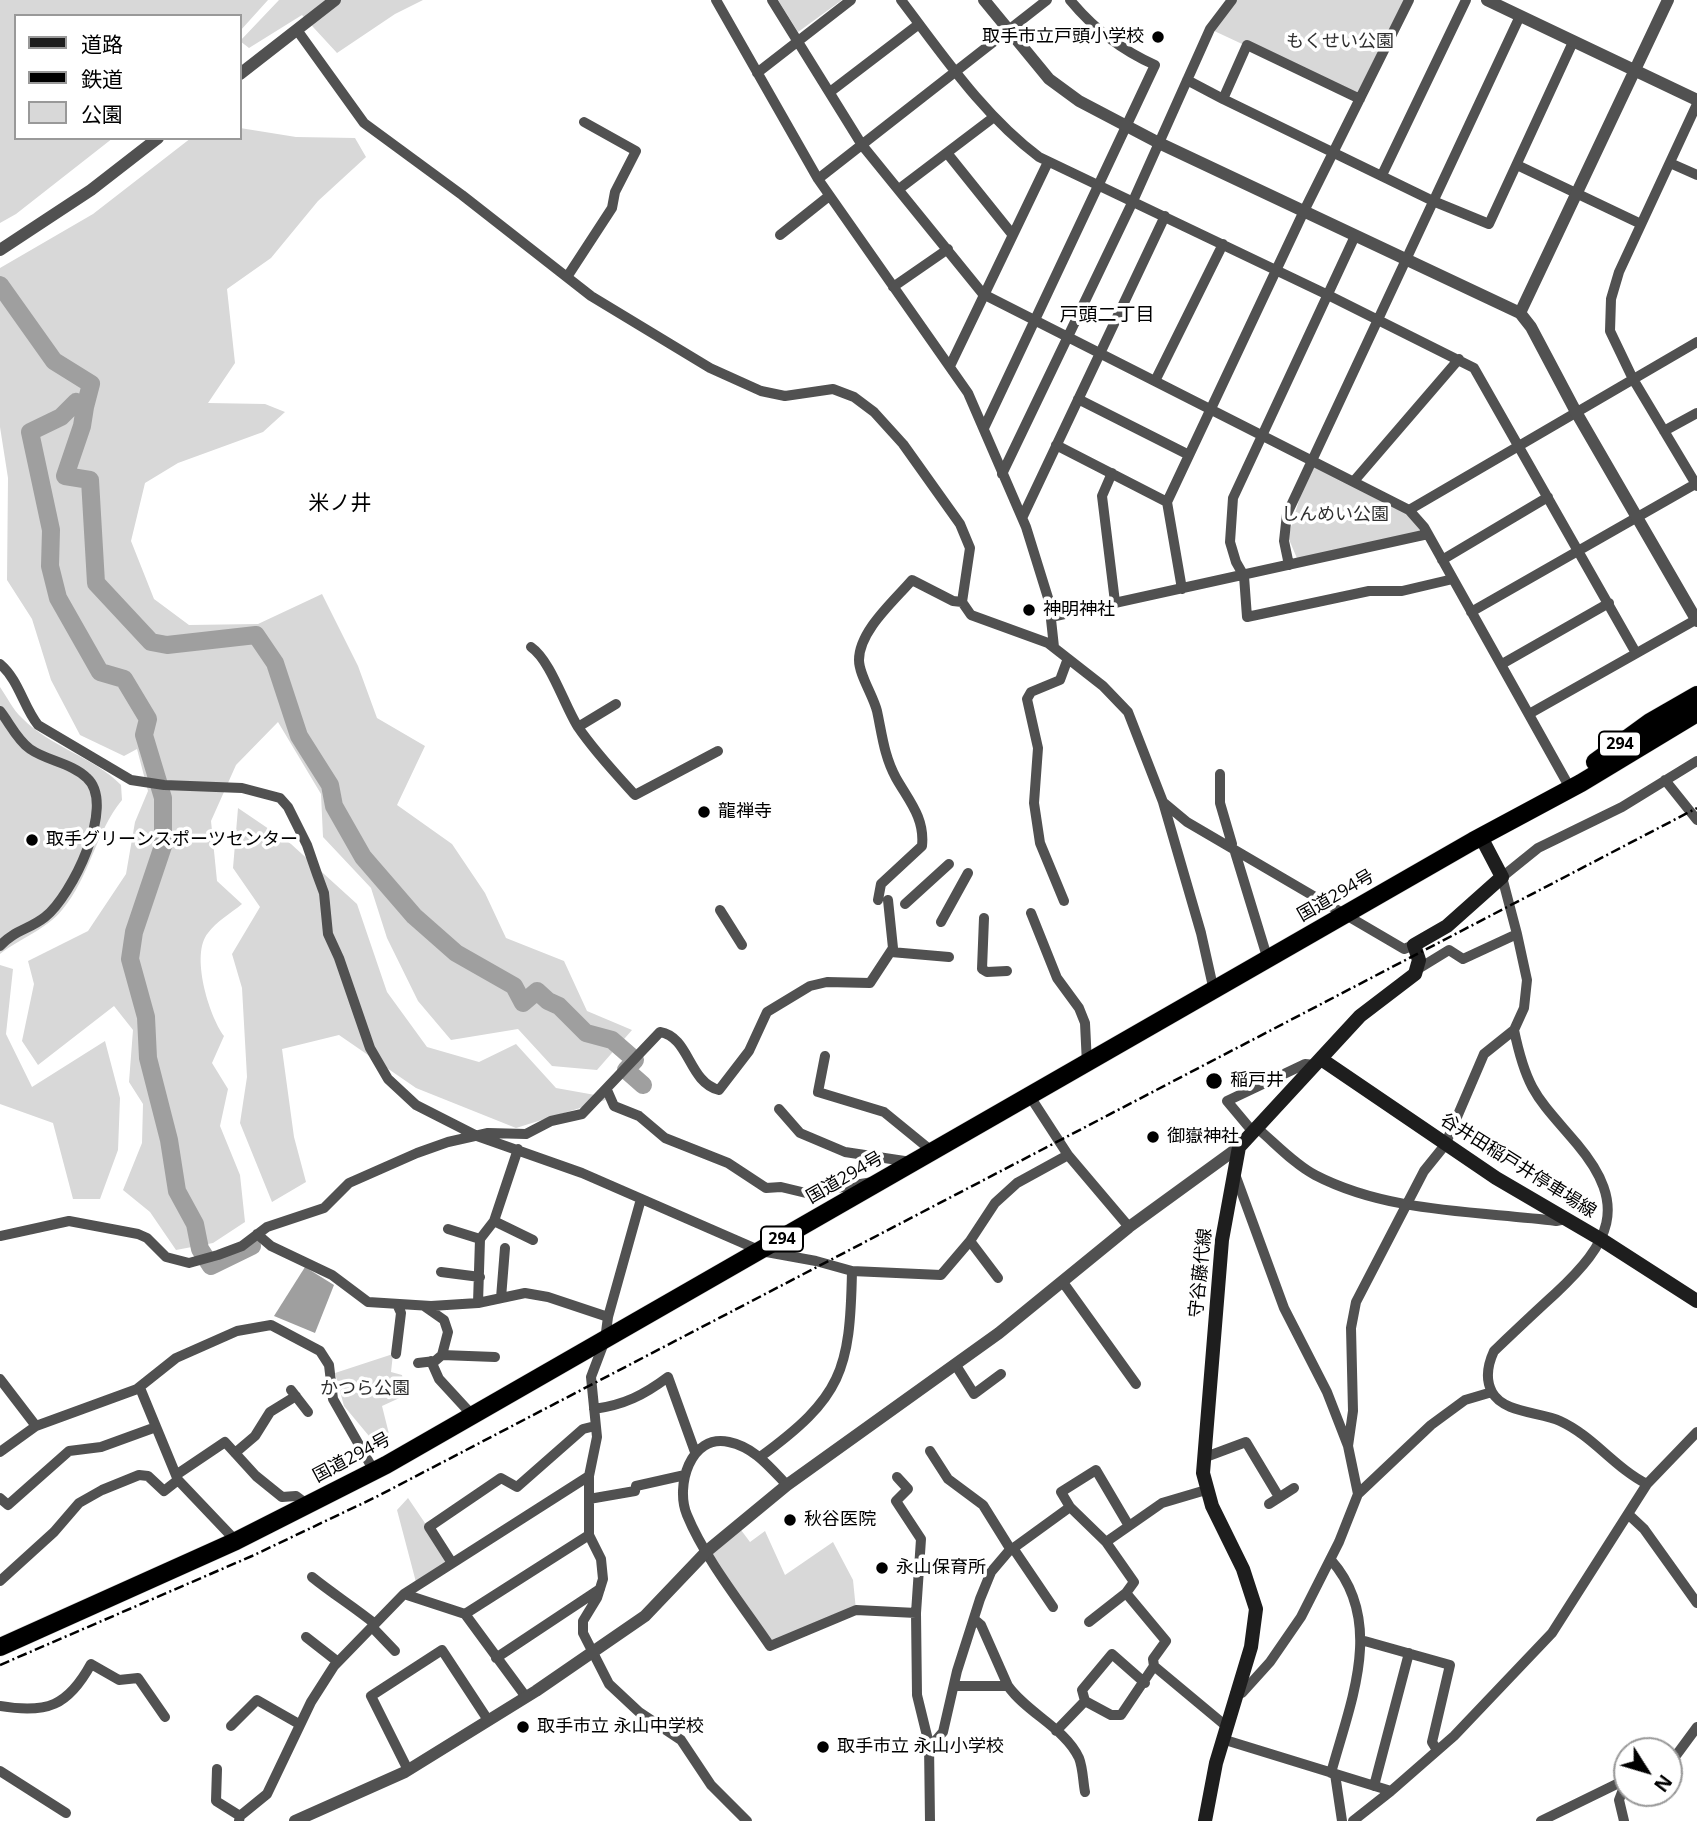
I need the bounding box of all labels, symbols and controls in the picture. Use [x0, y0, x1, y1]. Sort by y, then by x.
legend [14, 14, 242, 140]
place label: 取手市立戸頭小学校 [982, 26, 1144, 48]
marker: 取手市立戸頭小学校 [1150, 29, 1166, 45]
text: 道路 [81, 30, 123, 58]
park label: もくせい公園 [1286, 31, 1394, 53]
text: 鉄道 [81, 65, 123, 93]
text: 公園 [81, 100, 123, 128]
district label: 戸頭二丁目 [1060, 305, 1154, 327]
district label: 米ノ井 [309, 491, 371, 517]
park label: しんめい公園 [1281, 504, 1389, 526]
place label: 神明神社 [1043, 599, 1115, 621]
marker: 神明神社 [1021, 602, 1037, 618]
road number: 294 [1599, 732, 1641, 757]
place label: 龍禅寺 [718, 801, 772, 823]
marker: 龍禅寺 [696, 804, 712, 820]
place label: 取手グリーンスポーツセンター [46, 829, 298, 851]
marker: 取手グリーンスポーツセンター [24, 832, 40, 848]
street label: 国道294号 [1294, 865, 1378, 927]
place label: 稲戸井 [1230, 1070, 1284, 1092]
marker: 稲戸井 [1204, 1071, 1224, 1091]
street label: 谷井田稲戸井停車場線 [1436, 1109, 1600, 1223]
place label: 御嶽神社 [1167, 1126, 1239, 1148]
marker: 御嶽神社 [1145, 1129, 1161, 1145]
street label: 国道294号 [803, 1147, 887, 1209]
road number: 294 [761, 1226, 803, 1252]
street label: 守谷藤代線 [1186, 1227, 1216, 1319]
park label: かつら公園 [320, 1378, 410, 1400]
street label: 国道294号 [309, 1429, 395, 1487]
place label: 秋谷医院 [804, 1509, 876, 1531]
marker: 秋谷医院 [782, 1512, 798, 1528]
place label: 永山保育所 [896, 1557, 986, 1579]
marker: 永山保育所 [874, 1560, 890, 1576]
place label: 取手市立 永山中学校 [537, 1716, 704, 1738]
marker: 取手市立 永山中学校 [515, 1719, 531, 1735]
place label: 取手市立 永山小学校 [837, 1736, 1004, 1758]
north arrow [1613, 1737, 1683, 1807]
marker: 取手市立 永山小学校 [815, 1739, 831, 1755]
text: N [1648, 1769, 1678, 1797]

